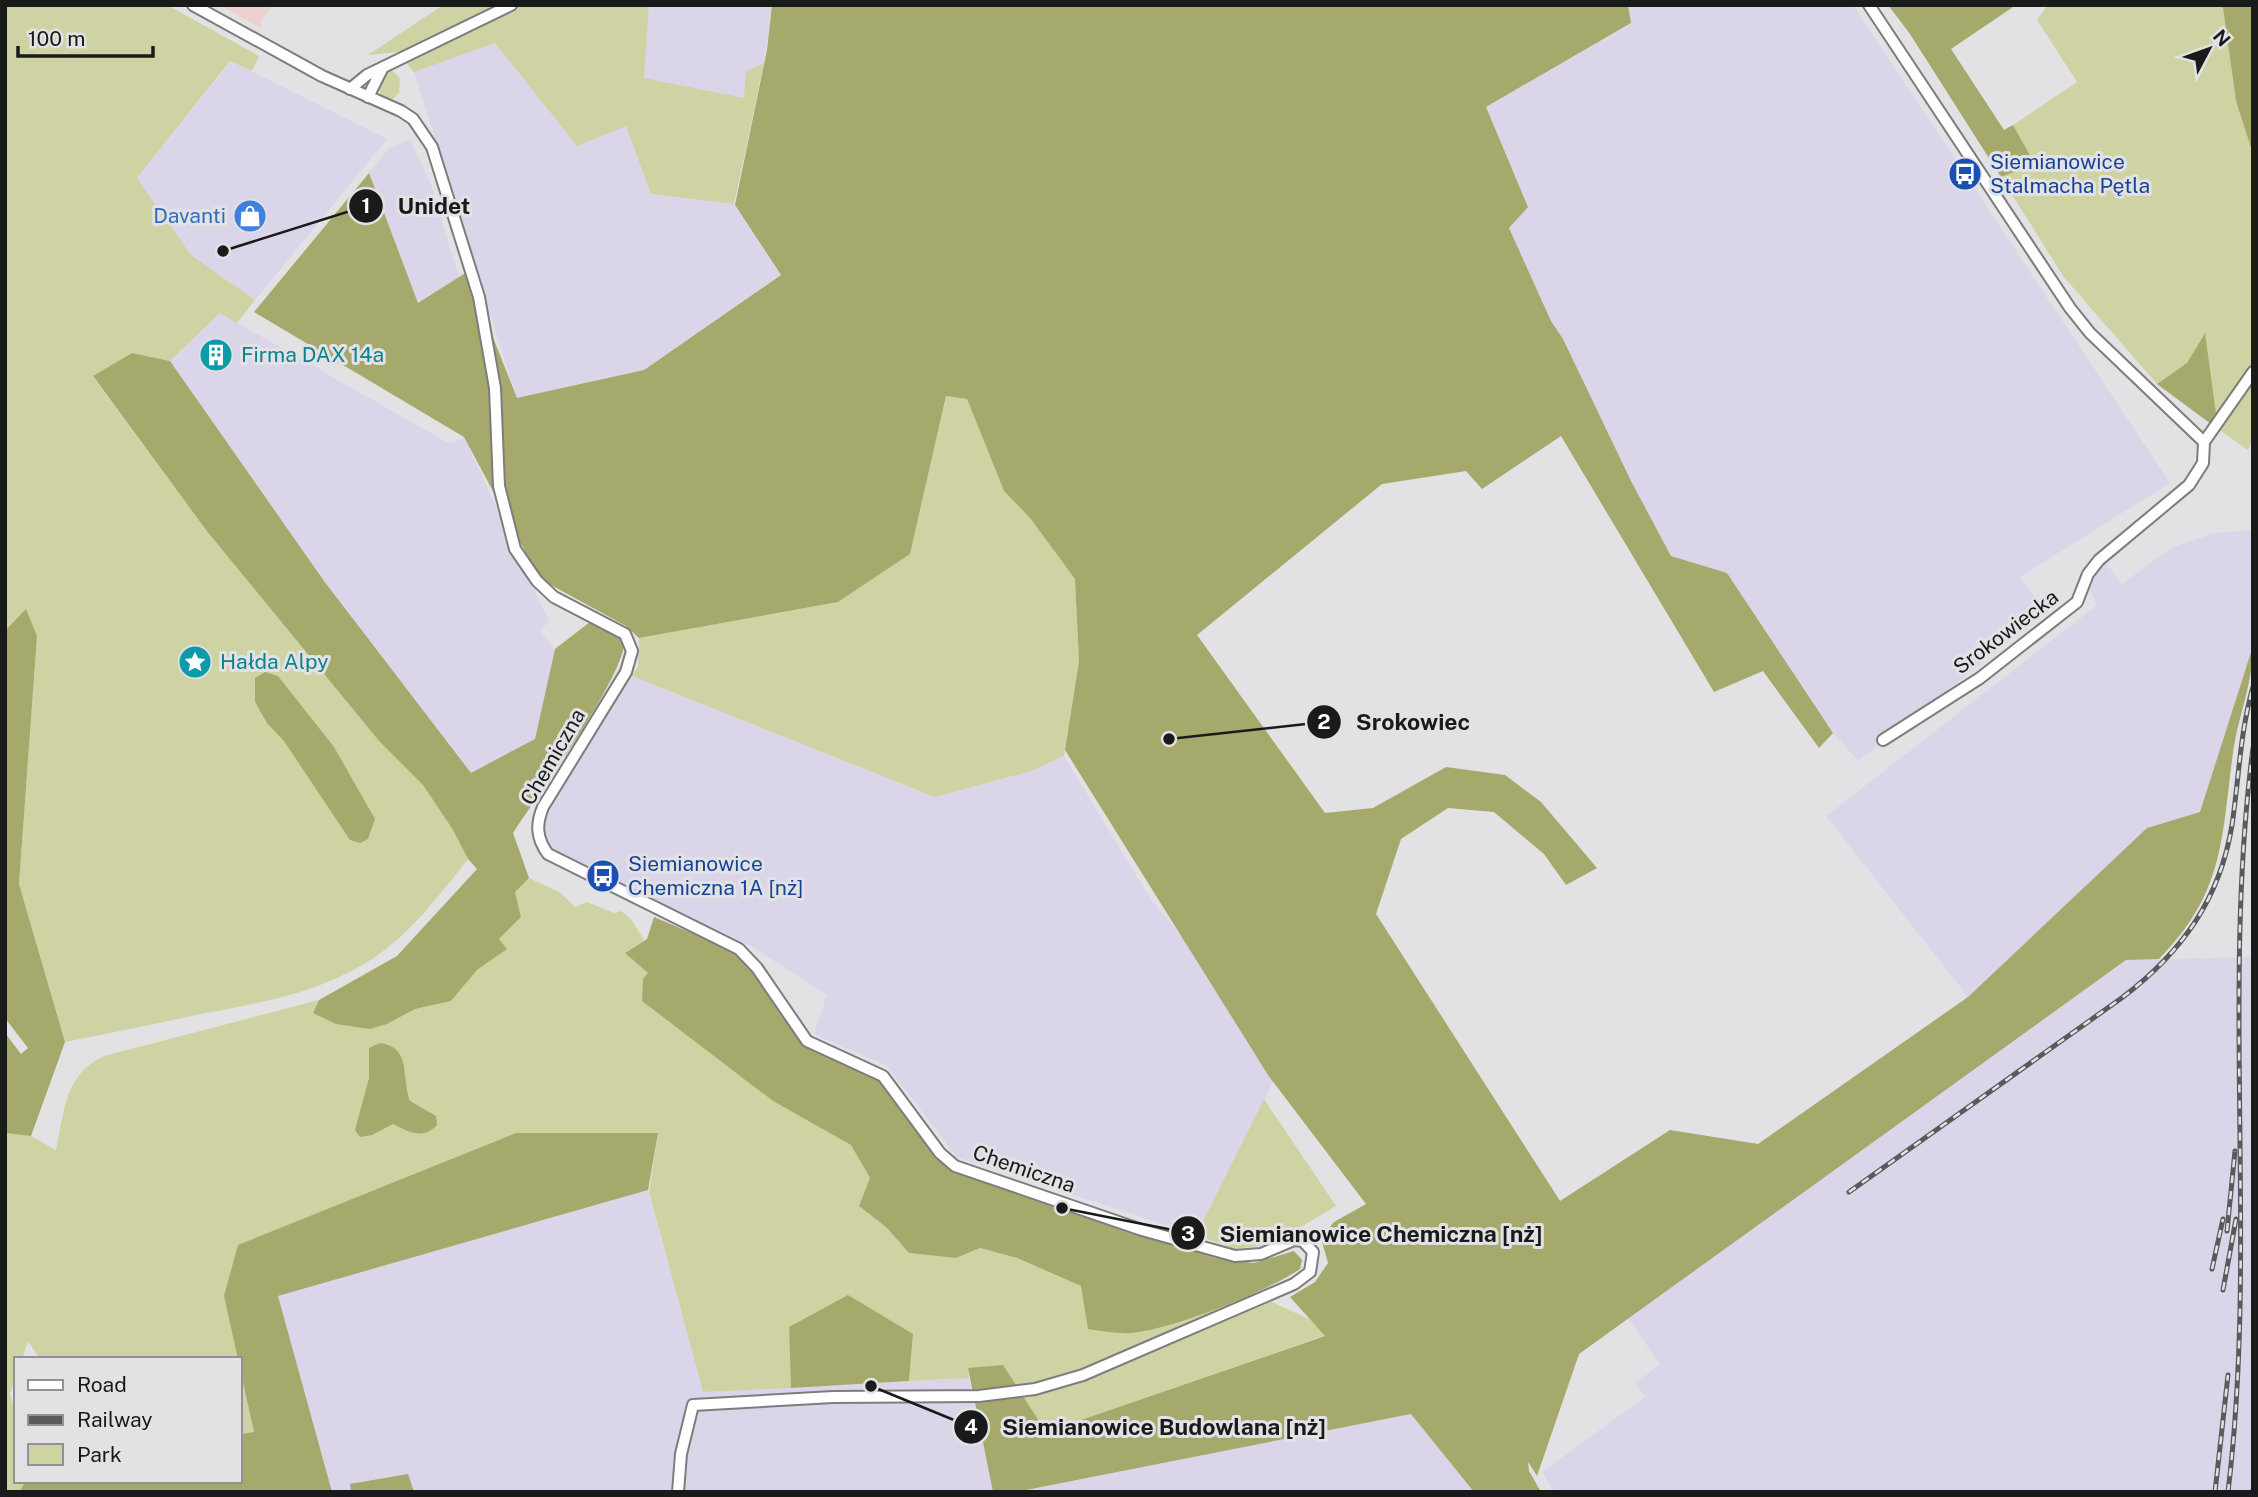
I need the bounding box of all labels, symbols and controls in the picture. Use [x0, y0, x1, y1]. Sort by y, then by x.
scale bar [18, 14, 152, 58]
north arrow [2174, 14, 2244, 84]
text: N [2209, 25, 2235, 51]
text: 100 m [28, 26, 85, 51]
place label: Siemianowice Stalmacha Pętla [1990, 149, 2150, 198]
bus stop icon: Siemianowice Stalmacha Pętla [1946, 155, 1984, 193]
callout: Unidet [348, 184, 484, 228]
text: Unidet [398, 192, 470, 219]
text: 1 [362, 193, 371, 218]
shop icon: Davanti [231, 197, 269, 235]
place label: Davanti [153, 203, 226, 228]
building icon: Firma DAX 14a [197, 336, 235, 374]
place label: Firma DAX 14a [241, 342, 384, 367]
street label: Srokowiecka [1948, 584, 2063, 679]
place icon: Hałda Alpy [176, 643, 214, 681]
place label: Hałda Alpy [220, 649, 329, 674]
callout: Srokowiec [1307, 700, 1484, 744]
street label: Chemiczna [515, 704, 590, 809]
text: Srokowiec [1356, 708, 1470, 735]
text: 2 [1317, 709, 1331, 734]
place label: Siemianowice Chemiczna 1A [nż] [628, 851, 803, 900]
bus stop icon: Siemianowice Chemiczna 1A [nż] [584, 857, 622, 895]
street label: Chemiczna [970, 1139, 1079, 1198]
callout: Siemianowice Chemiczna [nż] [1170, 1211, 1556, 1255]
text: Siemianowice Chemiczna [nż] [1220, 1220, 1542, 1247]
text: 3 [1181, 1221, 1195, 1246]
legend [14, 1357, 242, 1483]
text: Road [77, 1372, 127, 1397]
callout: Siemianowice Budowlana [nż] [953, 1405, 1340, 1449]
text: Railway [77, 1407, 153, 1432]
text: Siemianowice Budowlana [nż] [1002, 1413, 1326, 1440]
text: 4 [964, 1414, 978, 1439]
text: Park [77, 1442, 122, 1467]

